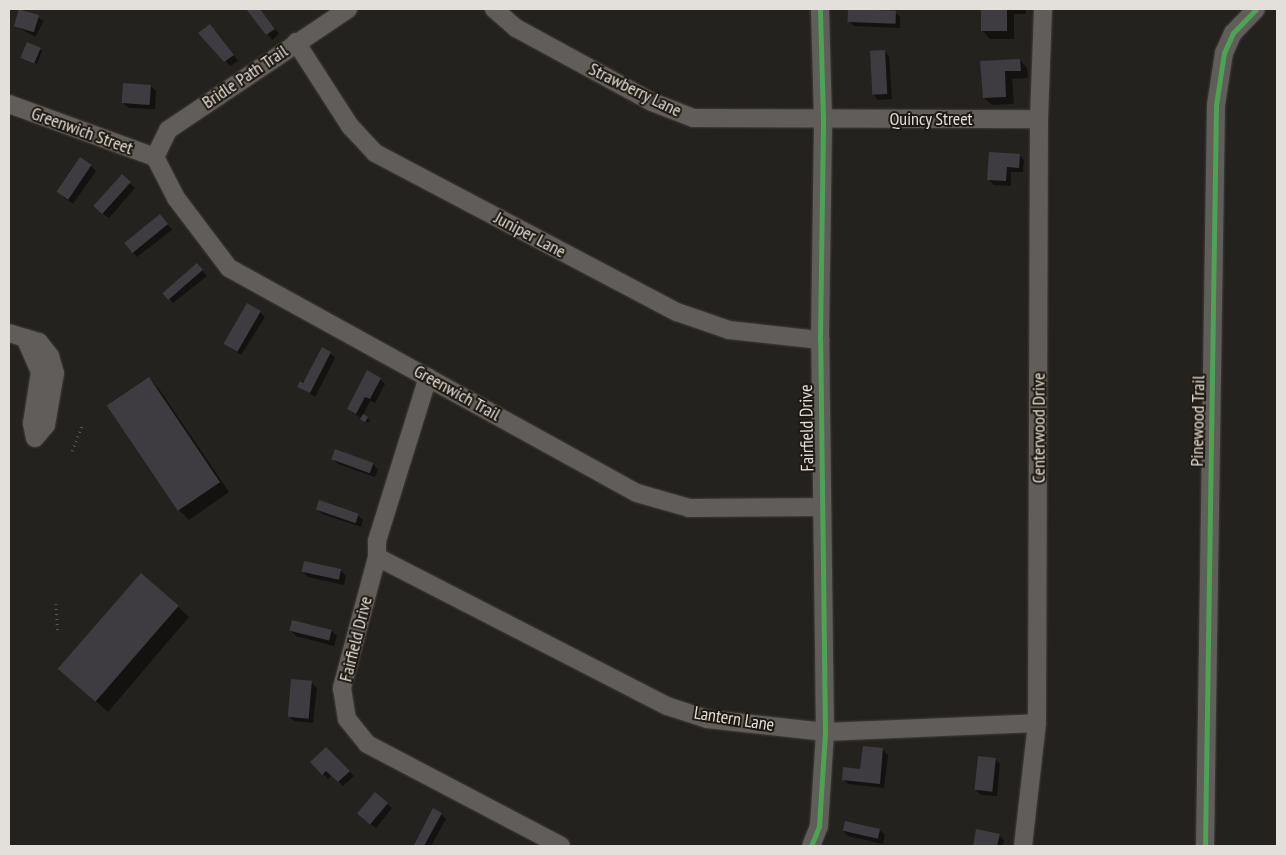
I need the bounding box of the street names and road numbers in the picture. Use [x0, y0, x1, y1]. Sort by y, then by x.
street label: Bridle Path Trail [198, 40, 292, 114]
street label: Strawberry Lane [585, 58, 685, 122]
street label: Greenwich Street [28, 103, 136, 159]
street label: Quincy Street [889, 108, 973, 130]
street label: Juniper Lane [491, 207, 569, 263]
street label: Greenwich Trail [410, 360, 504, 426]
street label: Centerwood Drive [1028, 373, 1050, 483]
street label: Pinewood Trail [1186, 375, 1210, 467]
street label: Fairfield Drive [795, 384, 819, 472]
street label: Fairfield Drive [335, 594, 377, 684]
street label: Lantern Lane [692, 702, 776, 736]

